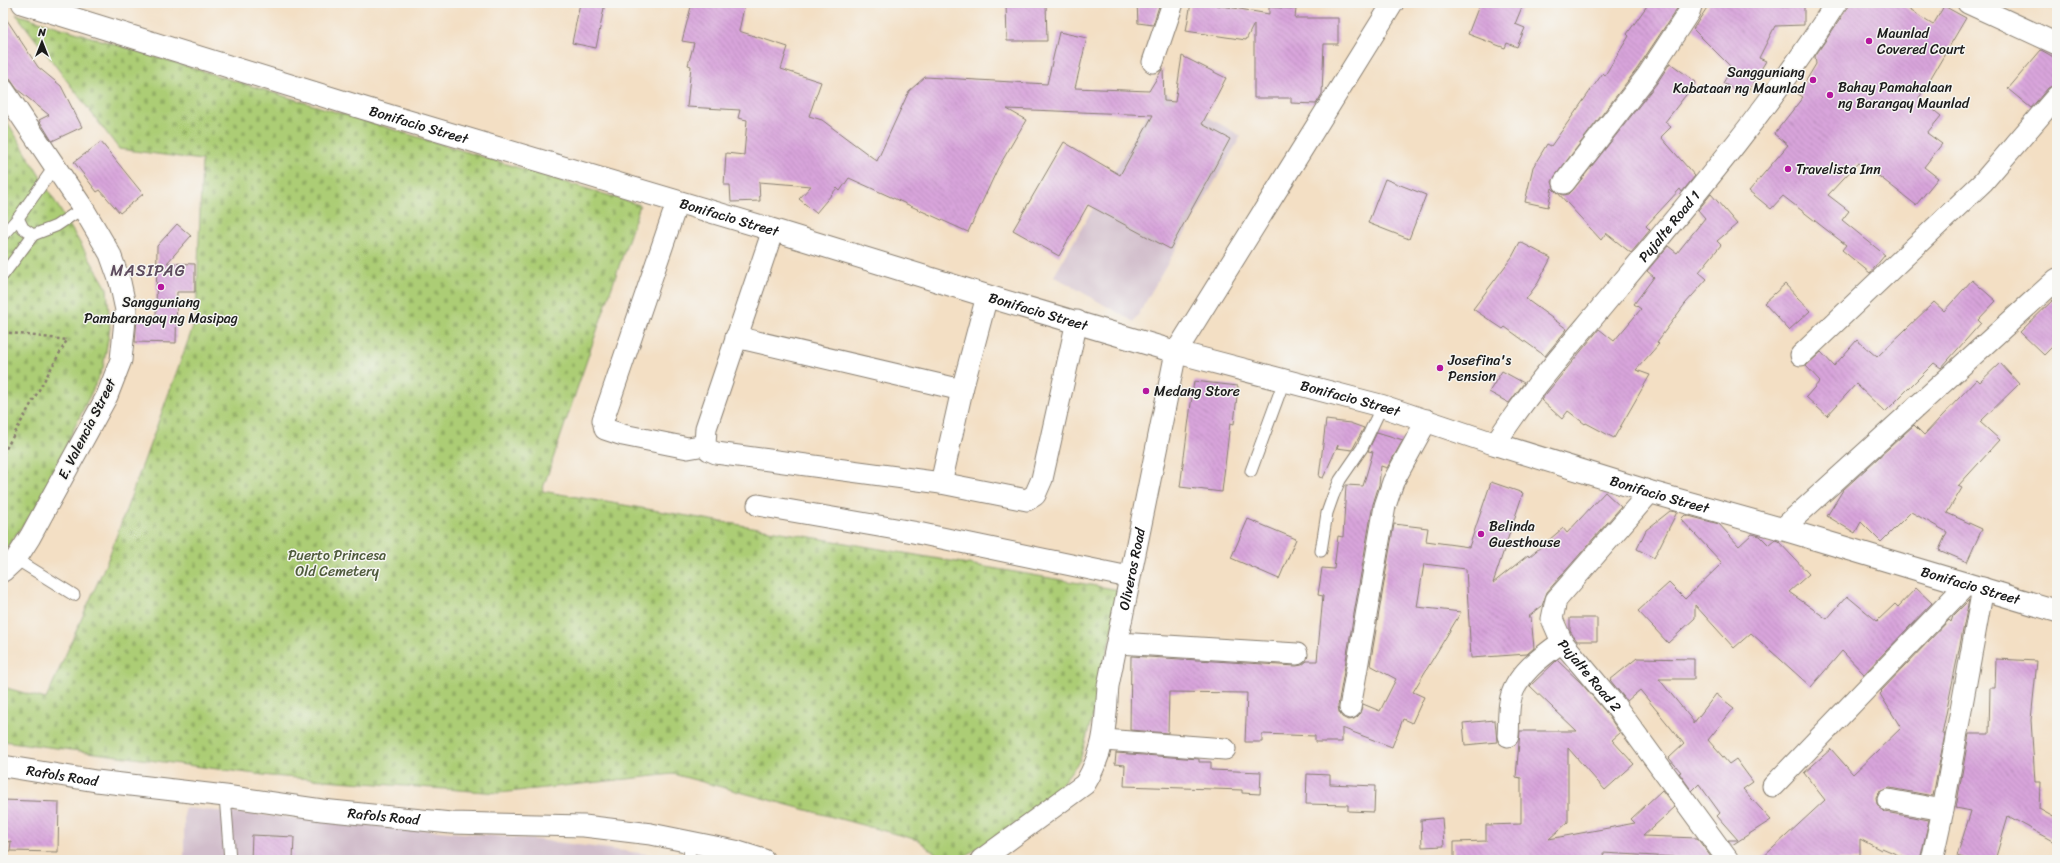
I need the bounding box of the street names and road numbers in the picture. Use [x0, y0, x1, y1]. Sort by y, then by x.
street label: Bonifacio Street [366, 98, 473, 152]
street label: Pujalte Road 1 [1631, 185, 1707, 268]
street label: Bonifacio Street [677, 190, 783, 244]
street label: Bonifacio Street [986, 285, 1092, 338]
street label: E. Valencia Street [51, 373, 124, 484]
street label: Bonifacio Street [1298, 373, 1405, 424]
street label: Bonifacio Street [1607, 468, 1713, 521]
street label: Oliveros Road [1111, 524, 1153, 612]
street label: Bonifacio Street [1918, 559, 2025, 612]
street label: Pujalte Road 2 [1552, 633, 1628, 717]
street label: Rafols Road [25, 757, 101, 794]
street label: Rafols Road [346, 800, 422, 832]

